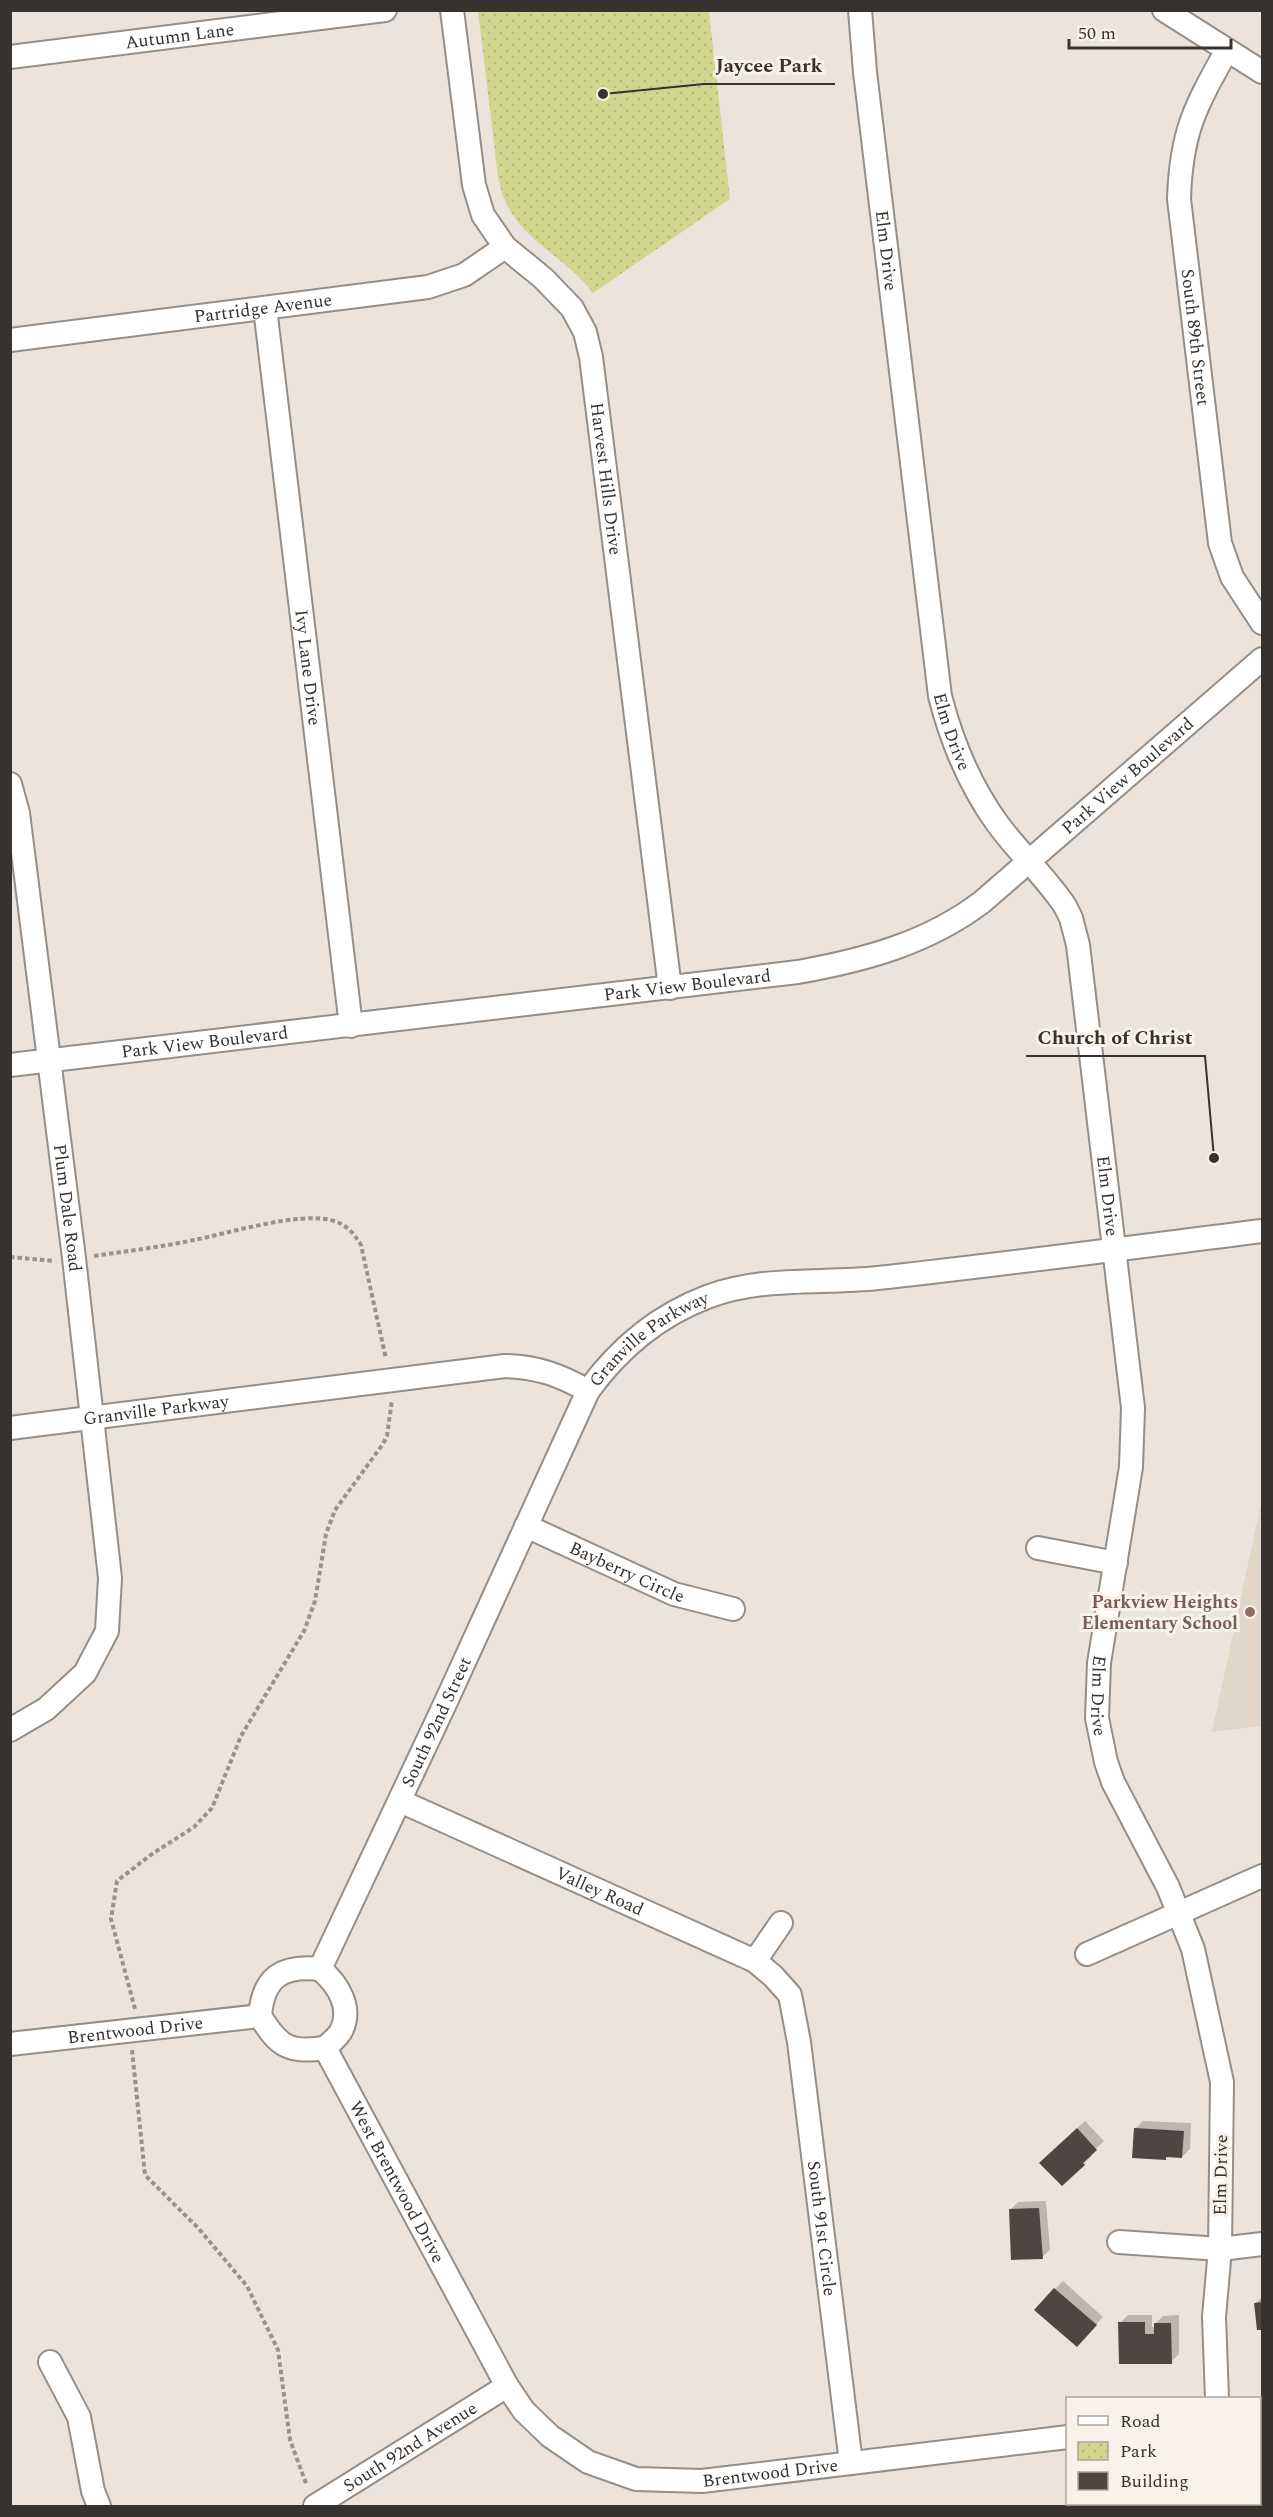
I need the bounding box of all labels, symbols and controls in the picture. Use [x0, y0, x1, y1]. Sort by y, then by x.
scale bar [1069, 12, 1231, 50]
street label: Autumn Lane [124, 16, 236, 56]
text: 50 m [1078, 20, 1116, 47]
callout: Jaycee Park [704, 46, 835, 84]
text: Jaycee Park [715, 51, 823, 81]
street label: Elm Drive [868, 209, 905, 292]
street label: South 89th Street [1174, 267, 1217, 407]
street label: Partridge Avenue [192, 286, 334, 330]
street label: Harvest Hills Drive [583, 401, 629, 557]
street label: Ivy Lane Drive [288, 608, 328, 727]
street label: Elm Drive [926, 689, 978, 775]
street label: Park View Boulevard [1055, 710, 1200, 841]
street label: Park View Boulevard [602, 962, 772, 1008]
callout: Church of Christ [1026, 1018, 1205, 1056]
street label: Park View Boulevard [120, 1019, 290, 1065]
text: Church of Christ [1037, 1023, 1193, 1053]
street label: Plum Dale Road [46, 1142, 89, 1273]
street label: Elm Drive [1090, 1154, 1126, 1238]
street label: Granville Parkway [582, 1284, 714, 1393]
street label: Granville Parkway [82, 1387, 232, 1432]
street label: Bayberry Circle [565, 1534, 687, 1610]
place label: Parkview Heights Elementary School [1081, 1589, 1238, 1637]
marker: Parkview Heights Elementary School [1243, 1605, 1257, 1619]
street label: South 92nd Street [394, 1652, 478, 1792]
street label: Elm Drive [1083, 1653, 1114, 1739]
street label: Valley Road [551, 1859, 648, 1923]
street label: Brentwood Drive [66, 2009, 205, 2051]
street label: West Brentwood Drive [342, 2096, 452, 2268]
street label: Elm Drive [1207, 2134, 1235, 2216]
street label: South 91st Circle [800, 2159, 844, 2298]
street label: South 92nd Avenue [338, 2394, 482, 2499]
legend [1066, 2397, 1261, 2505]
text: Road [1120, 2408, 1161, 2435]
text: Park [1120, 2438, 1157, 2465]
street label: Brentwood Drive [701, 2451, 840, 2494]
text: Building [1120, 2468, 1189, 2495]

